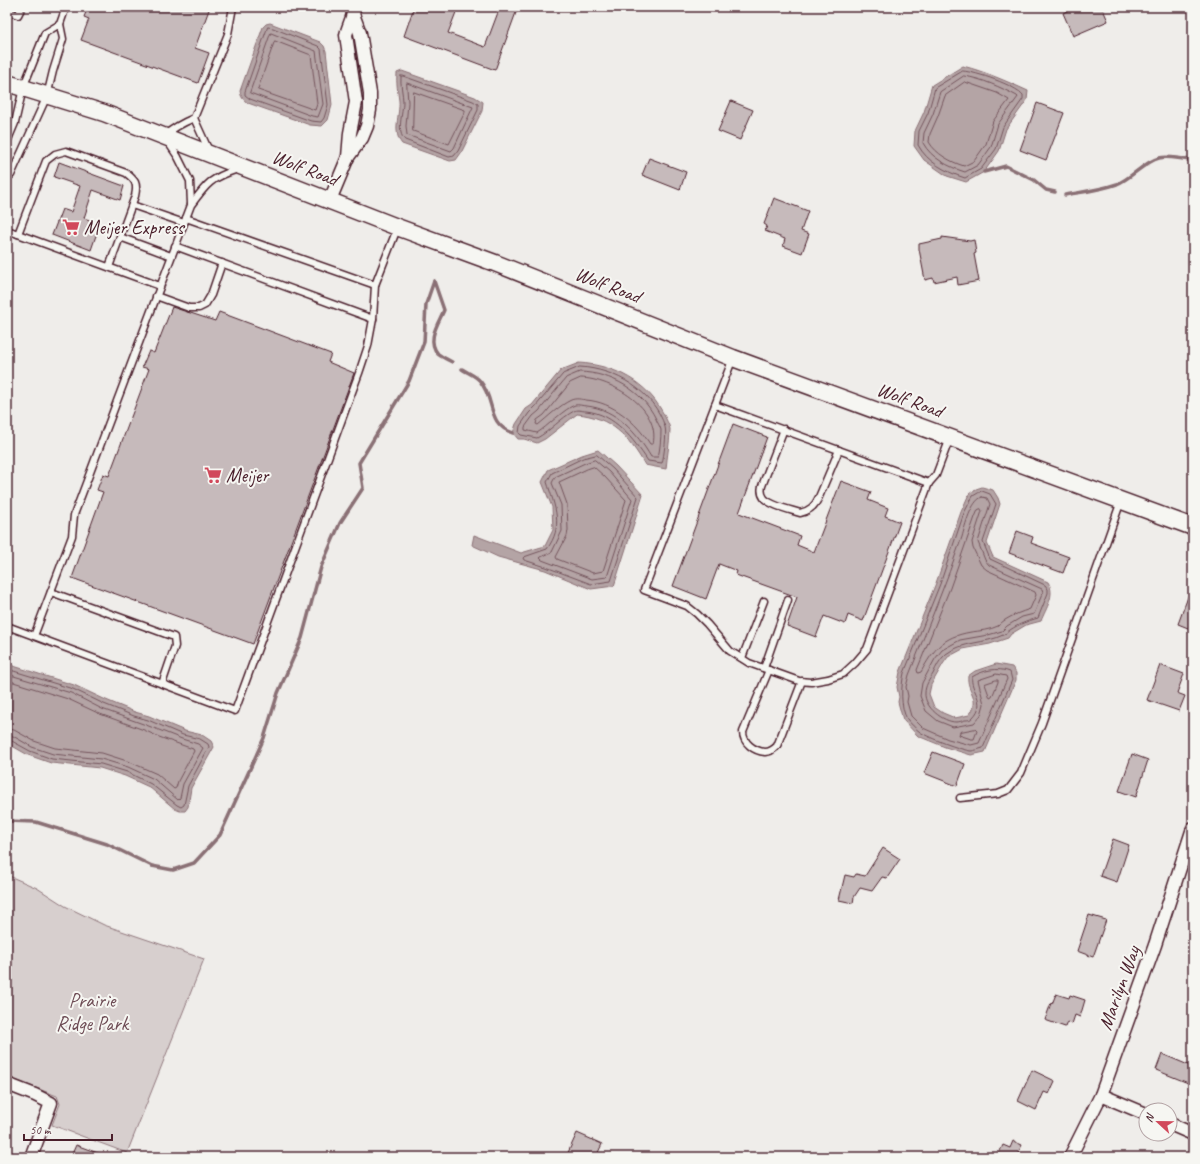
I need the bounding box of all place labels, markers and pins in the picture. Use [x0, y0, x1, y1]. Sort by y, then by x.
place label: Meijer Express [84, 215, 186, 240]
supermarket icon: Meijer Express [61, 217, 81, 237]
place label: Meijer [226, 463, 270, 488]
supermarket icon: Meijer [203, 465, 223, 485]

